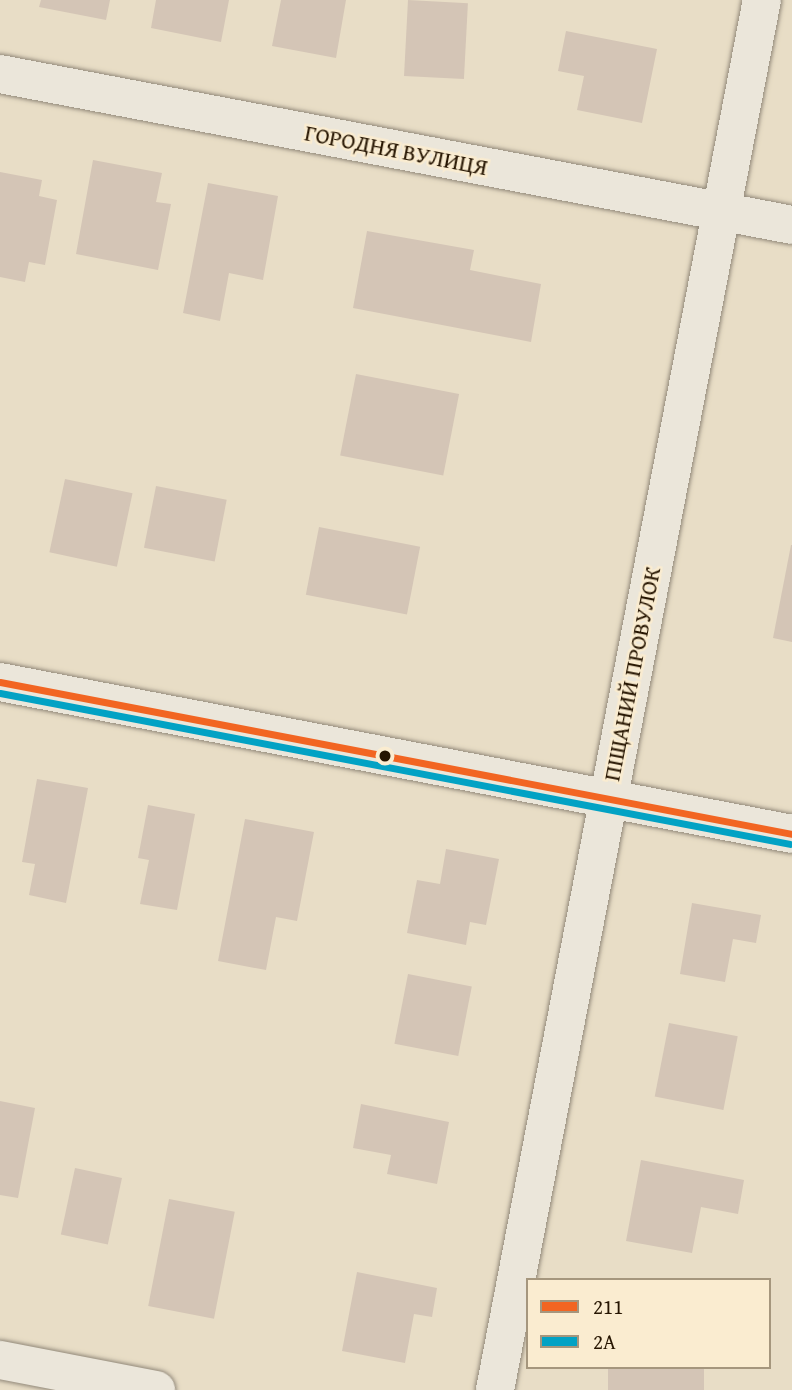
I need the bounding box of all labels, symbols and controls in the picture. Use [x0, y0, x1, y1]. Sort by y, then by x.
street label: ГОРОДНЯ ВУЛИЦЯ [302, 119, 490, 181]
street label: ПІЩАНИЙ ПРОВУЛОК [598, 565, 666, 783]
unlabelled marker [378, 749, 392, 763]
legend [526, 1278, 771, 1369]
text: 211 [593, 1291, 623, 1322]
text: 2А [593, 1326, 616, 1357]

